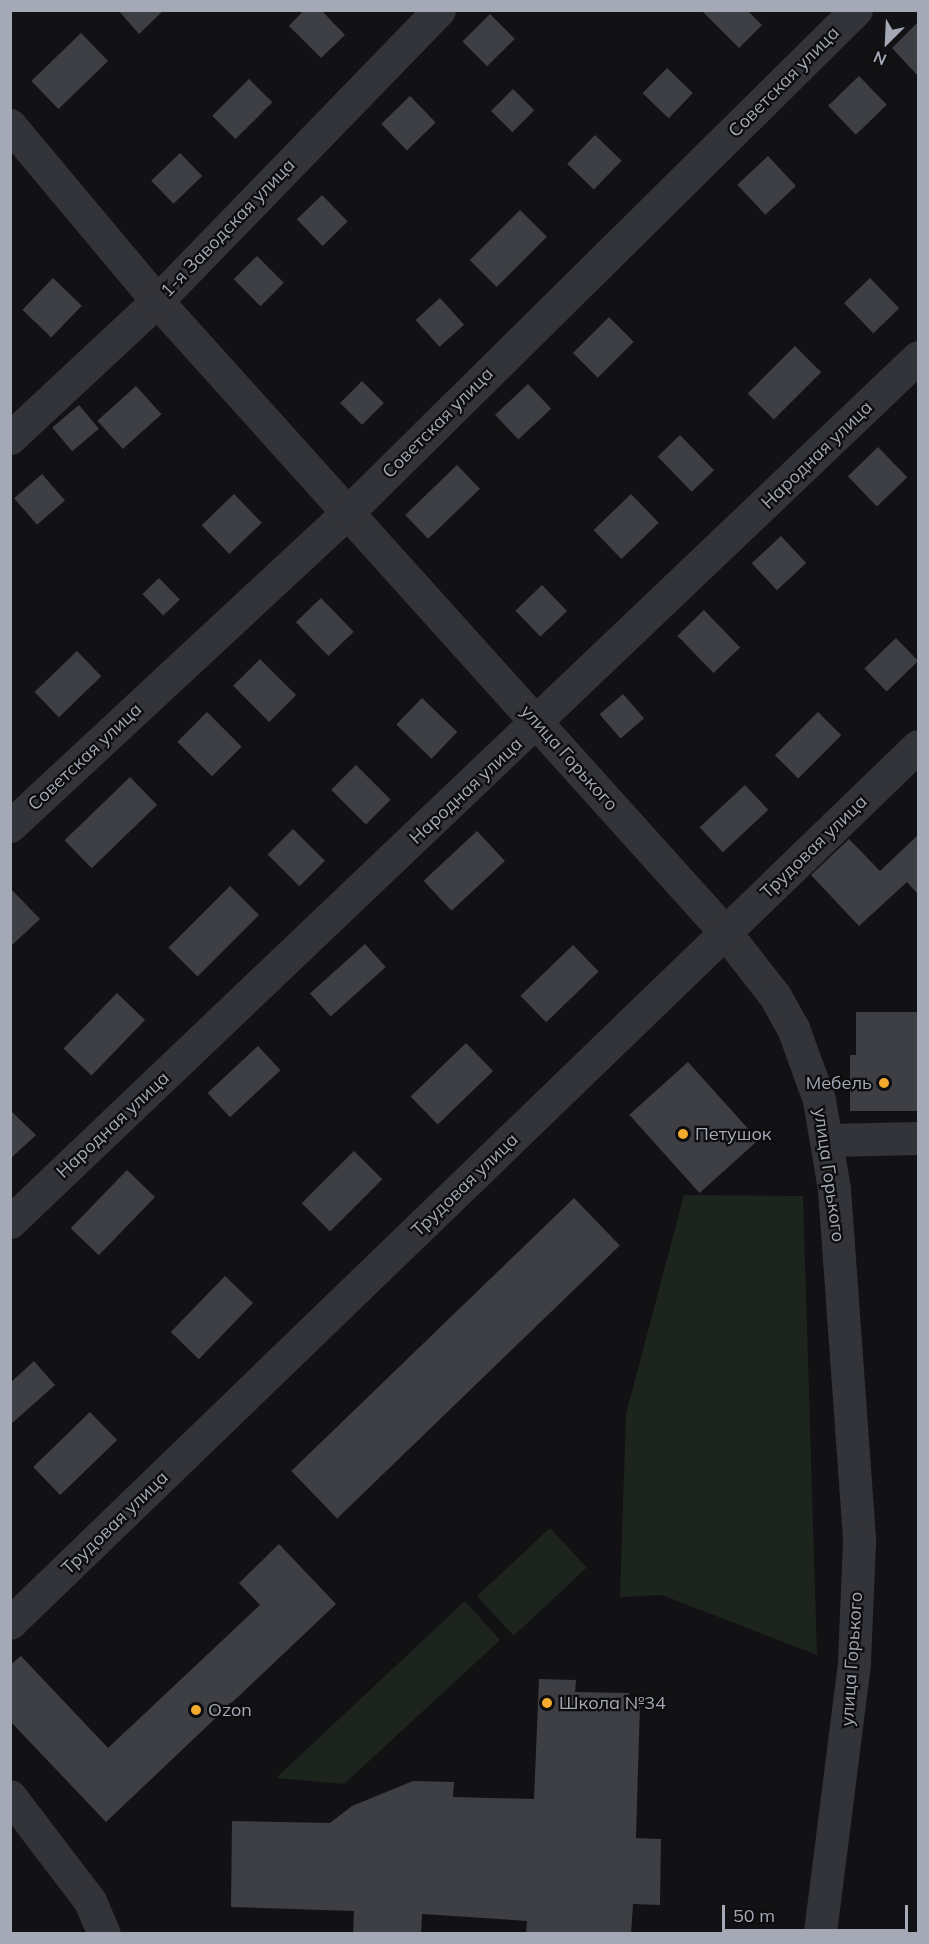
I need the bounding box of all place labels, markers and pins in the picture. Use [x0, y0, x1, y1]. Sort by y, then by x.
place label: Мебель [806, 1072, 872, 1094]
marker: Мебель [877, 1076, 891, 1090]
place label: Петушок [695, 1123, 772, 1145]
marker: Петушок [676, 1127, 690, 1141]
place label: Школа №34 [559, 1692, 666, 1714]
marker: Школа №34 [540, 1696, 554, 1710]
place label: Ozon [208, 1699, 252, 1721]
marker: Ozon [189, 1703, 203, 1717]

